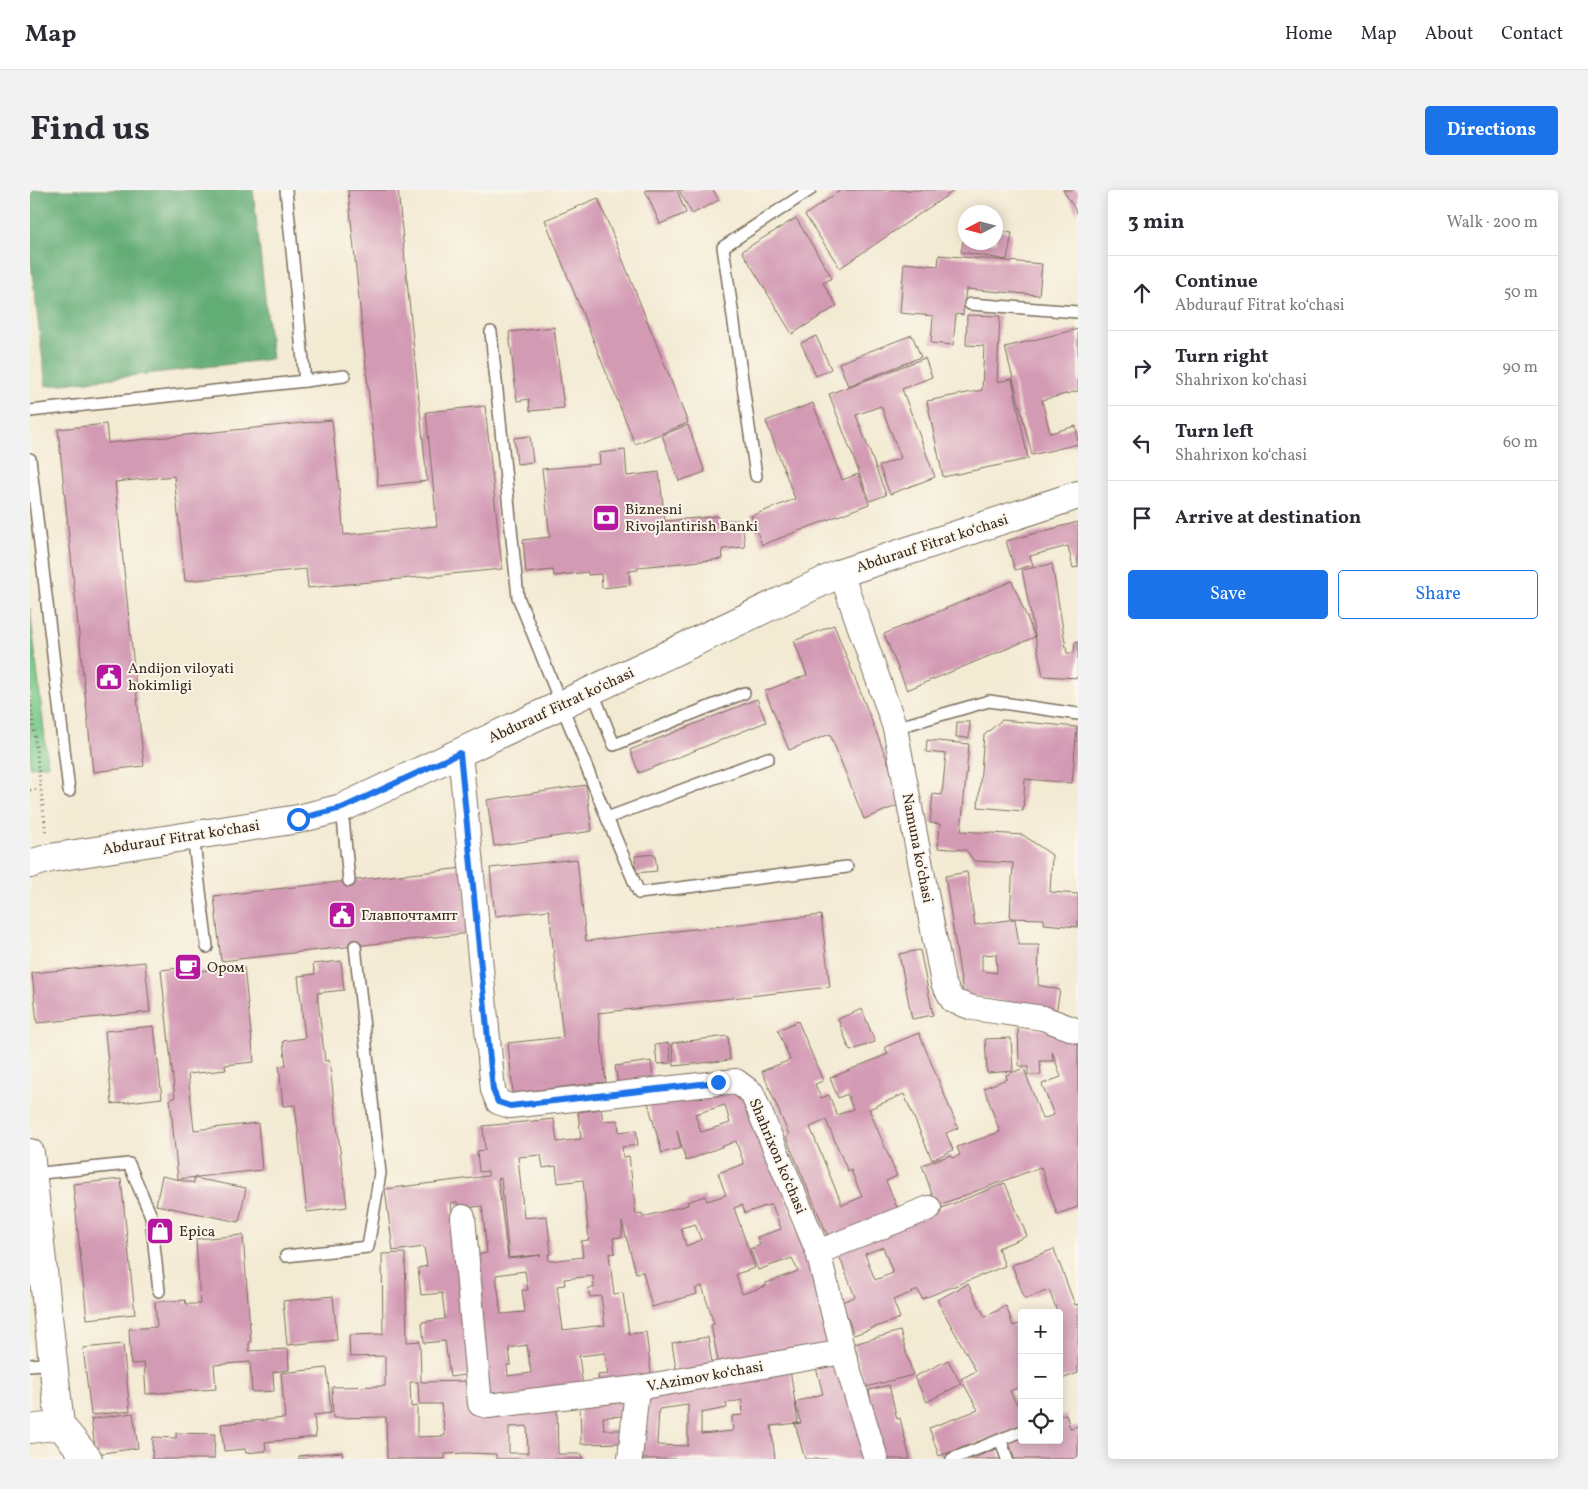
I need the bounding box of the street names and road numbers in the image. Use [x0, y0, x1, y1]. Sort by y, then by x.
street label: Abdurauf Fitrat koʻchasi [854, 510, 1011, 579]
street label: Abdurauf Fitrat koʻchasi [485, 663, 638, 749]
street label: Namuna koʻchasi [896, 791, 937, 905]
street label: Abdurauf Fitrat koʻchasi [101, 816, 261, 861]
street label: Shahrixon koʻchasi [743, 1096, 810, 1218]
street label: V.Аzimov koʻchasi [645, 1357, 765, 1398]

